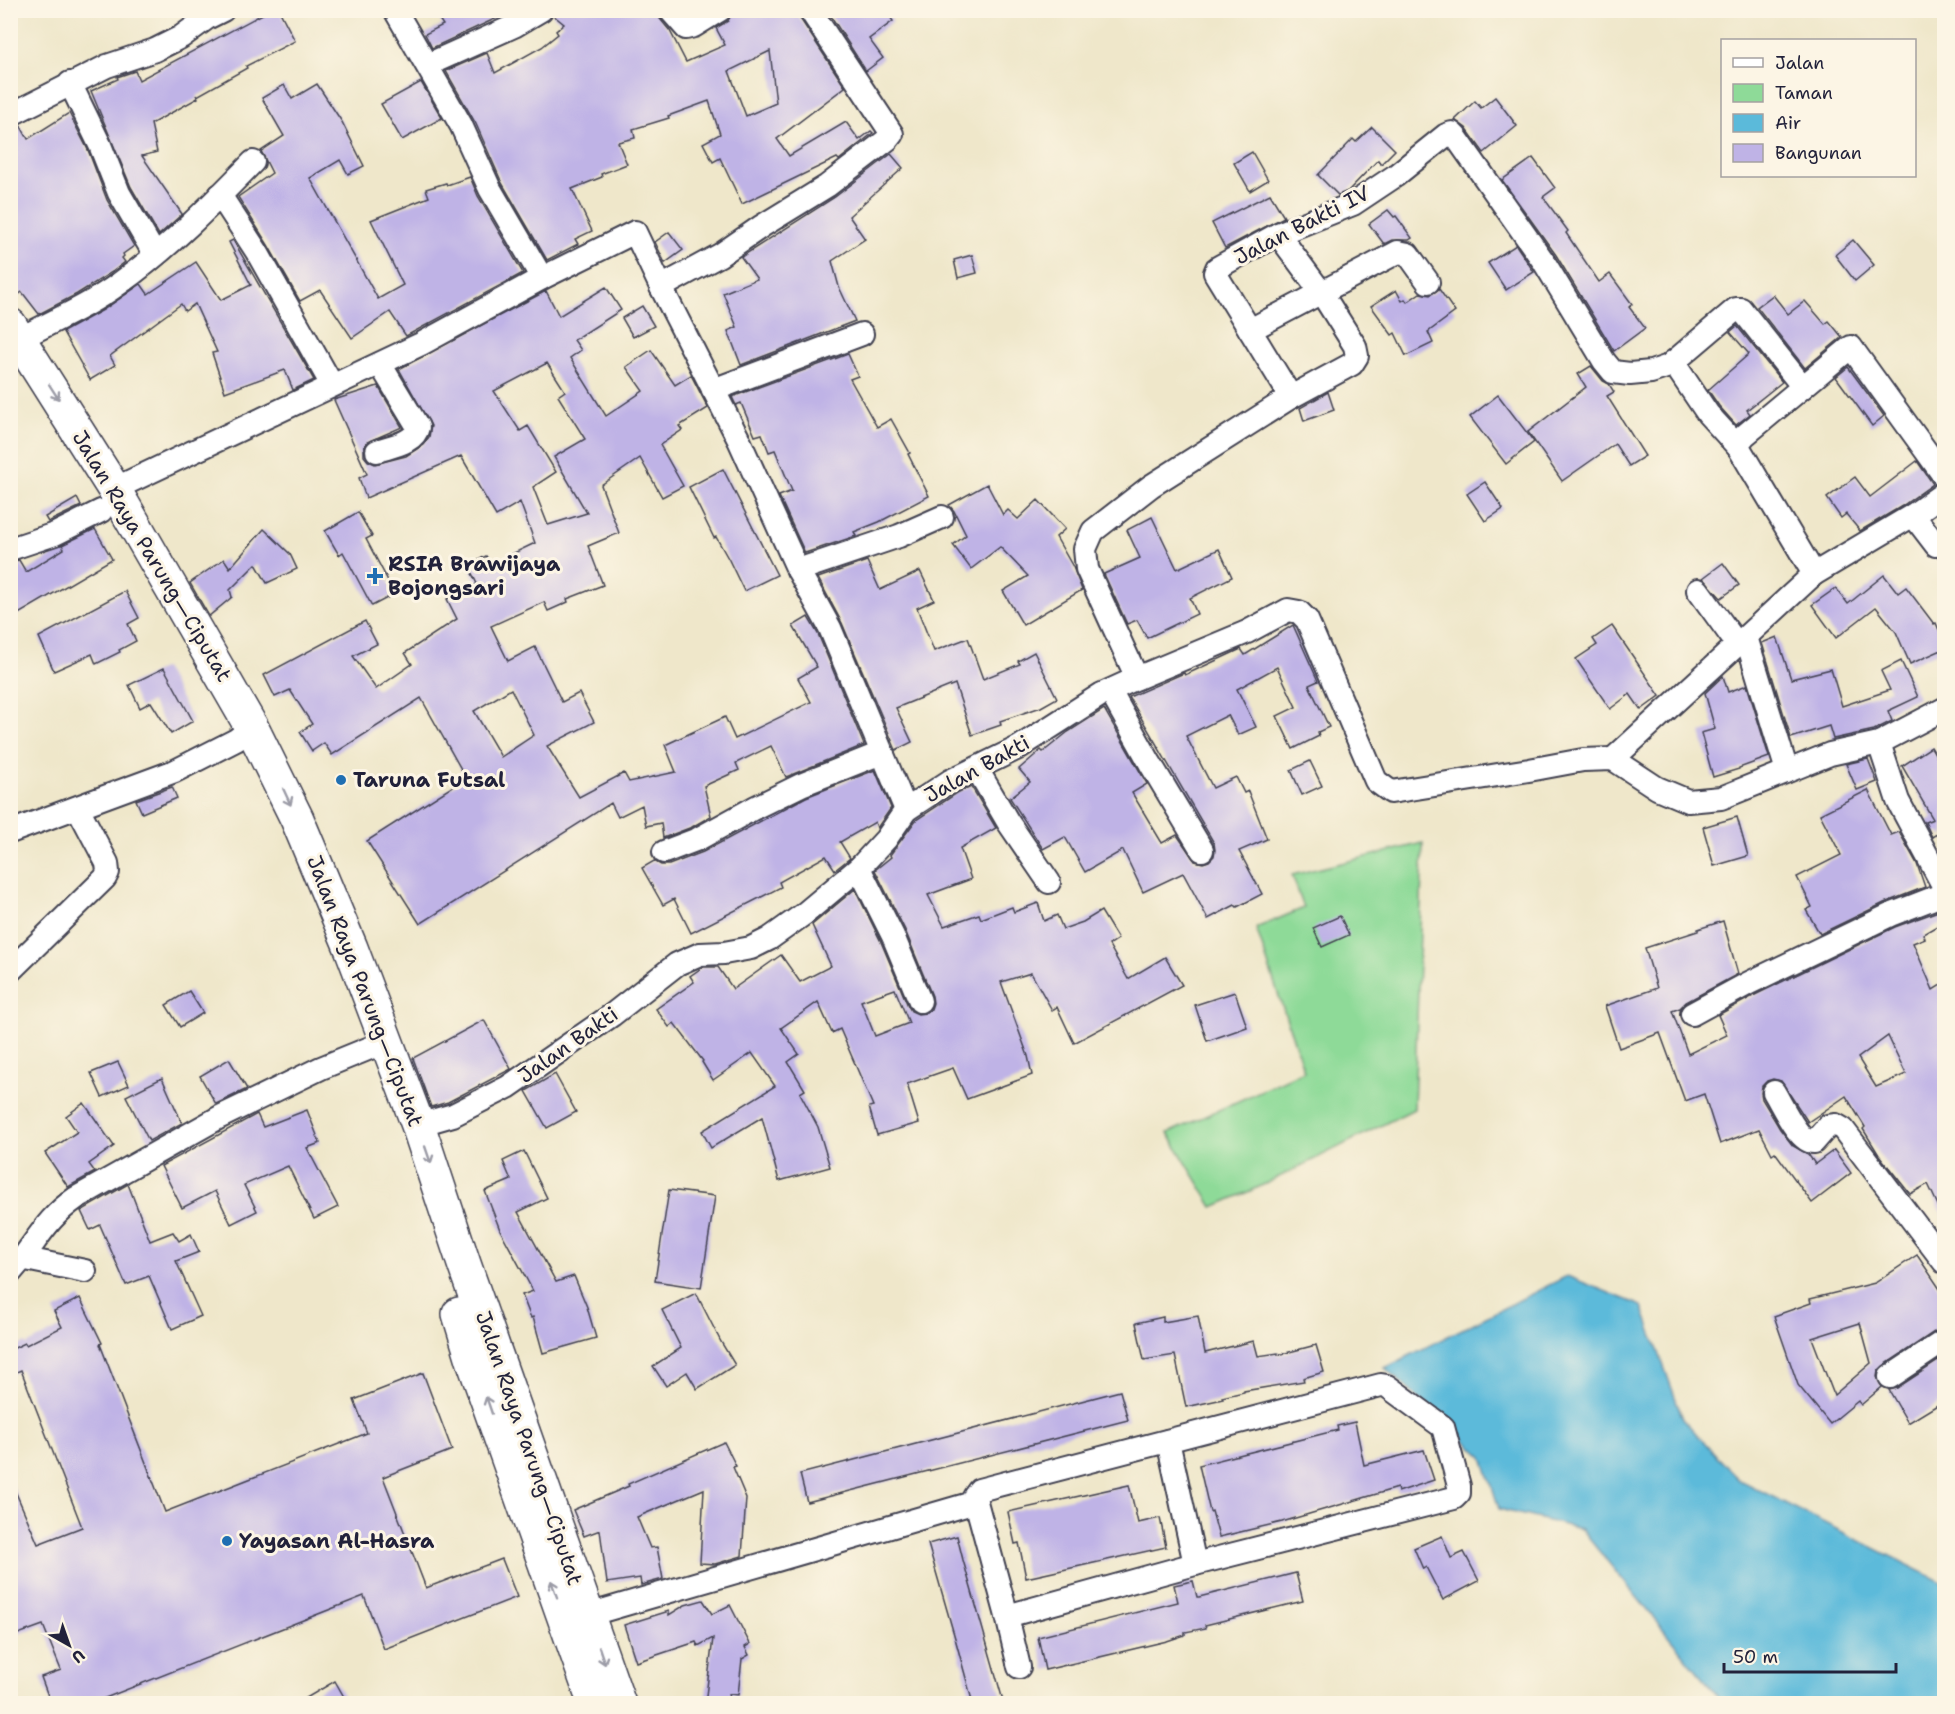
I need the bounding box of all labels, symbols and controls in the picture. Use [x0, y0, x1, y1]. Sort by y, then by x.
legend [1721, 39, 1916, 177]
text: Jalan [1775, 51, 1824, 75]
text: Taman [1775, 81, 1833, 105]
text: Air [1775, 111, 1801, 135]
text: Bangunan [1775, 141, 1862, 165]
street label: Jalan Bakti IV [1229, 179, 1375, 271]
one-way arrow [47, 384, 60, 401]
street label: Jalan Raya Parung—Ciputat [66, 425, 238, 687]
place label: RSIA Brawijaya Bojongsari [388, 550, 561, 602]
marker: RSIA Brawijaya Bojongsari [366, 567, 384, 585]
street label: Jalan Bakti [919, 729, 1035, 809]
place label: Taruna Futsal [353, 766, 505, 794]
marker: Taruna Futsal [334, 773, 348, 787]
one-way arrow [282, 788, 294, 806]
street label: Jalan Raya Parung—Ciputat [300, 851, 430, 1131]
street label: Jalan Bakti [512, 1000, 624, 1090]
one-way arrow [423, 1145, 434, 1164]
street label: Jalan Raya Parung—Ciputat [469, 1307, 589, 1589]
one-way arrow [483, 1396, 494, 1415]
place label: Yayasan Al-Hasra [239, 1527, 435, 1555]
marker: Yayasan Al-Hasra [220, 1534, 234, 1548]
one-way arrow [547, 1580, 558, 1599]
north arrow [39, 1615, 99, 1675]
scale bar [1724, 1636, 1896, 1674]
text: U [67, 1645, 89, 1668]
text: 50 m [1733, 1645, 1778, 1669]
one-way arrow [598, 1646, 609, 1665]

